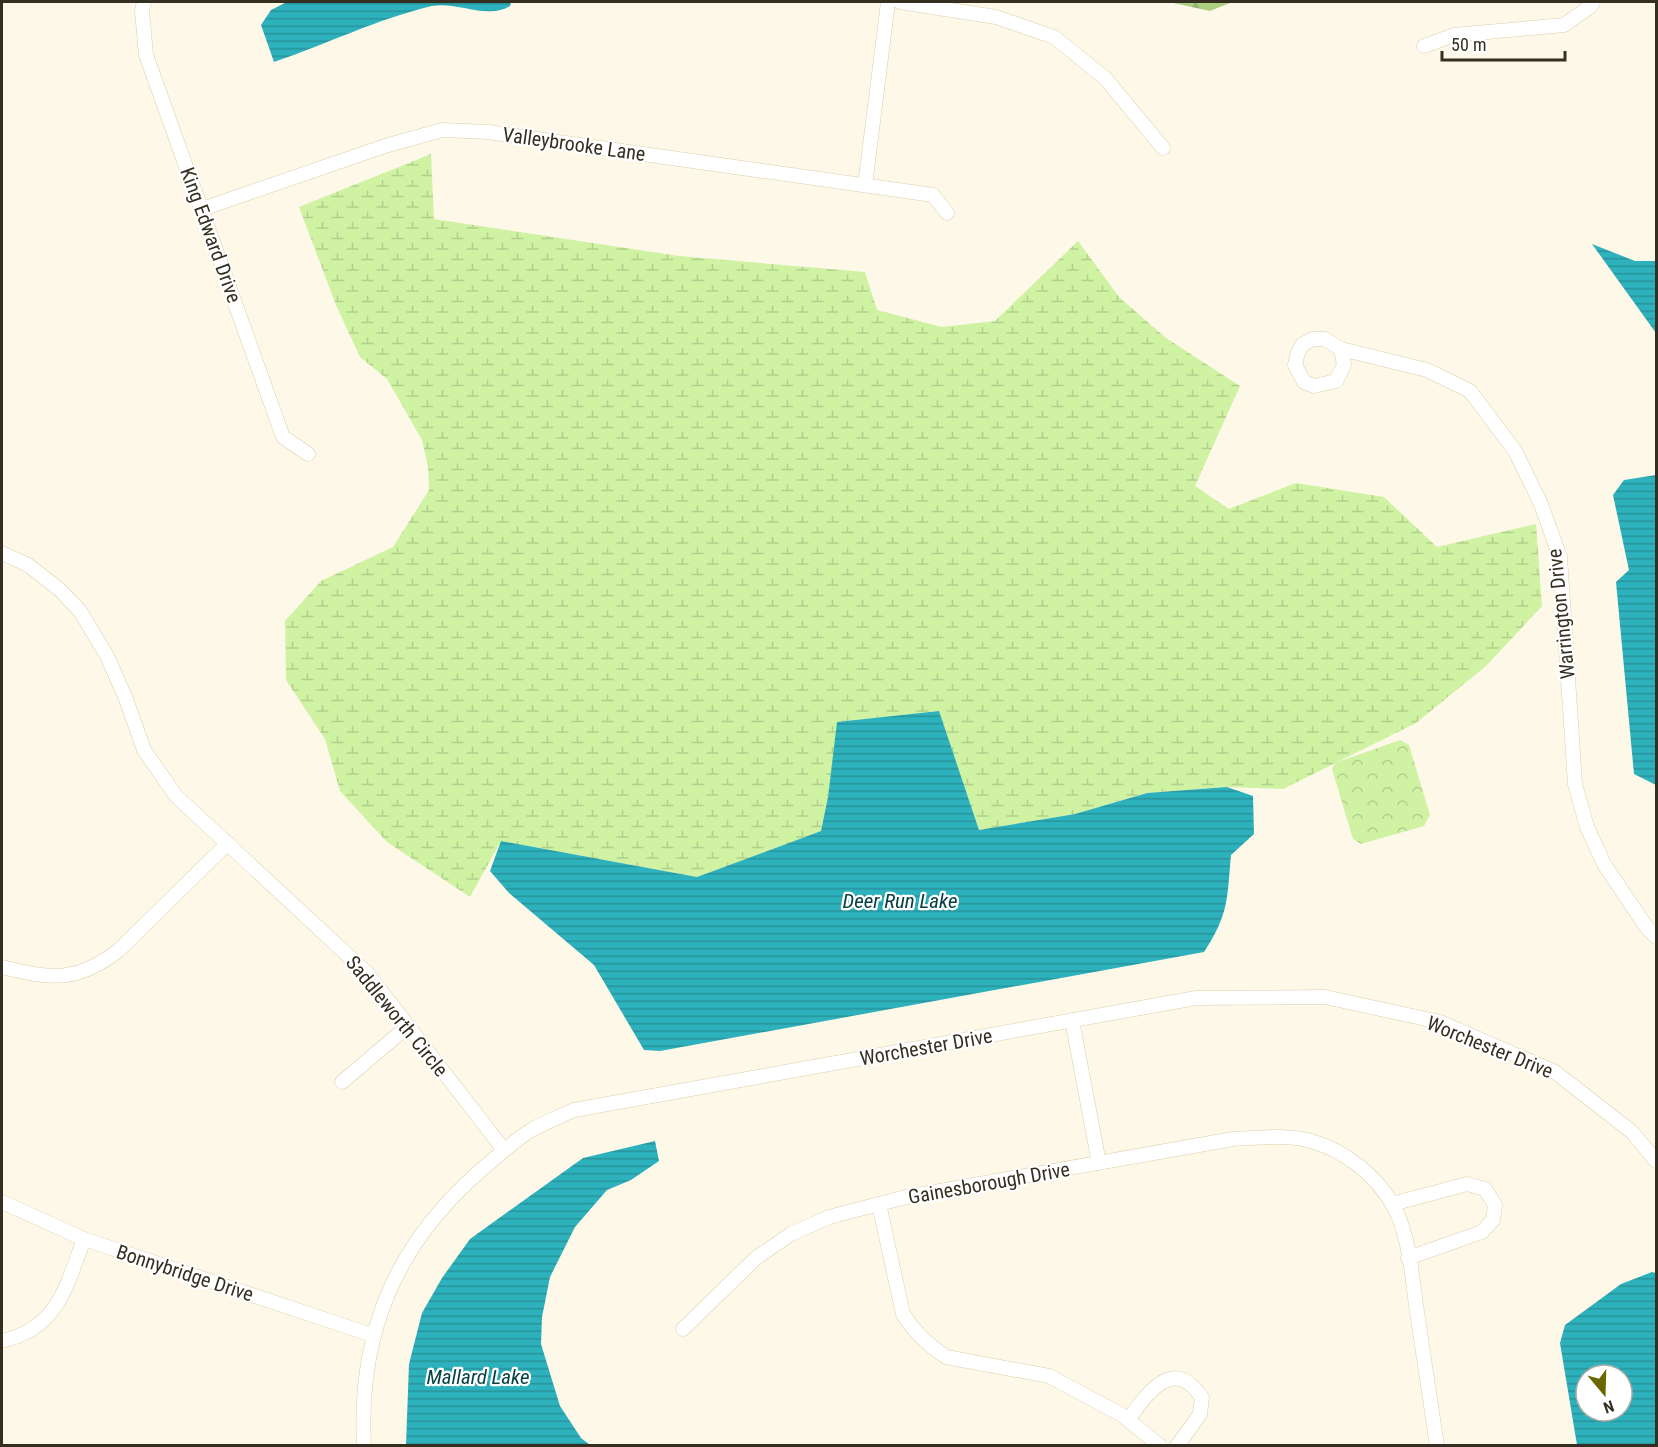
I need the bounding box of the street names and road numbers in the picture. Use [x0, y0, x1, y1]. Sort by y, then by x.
street label: Valleybrooke Lane [501, 122, 647, 166]
street label: King Edward Drive [175, 164, 247, 306]
street label: Warrington Drive [1542, 548, 1580, 680]
street label: Saddleworth Circle [341, 951, 453, 1081]
street label: Worchester Drive [1423, 1011, 1557, 1083]
street label: Worchester Drive [858, 1024, 994, 1070]
street label: Gainesborough Drive [906, 1157, 1072, 1209]
street label: Bonnybridge Drive [113, 1240, 257, 1306]

